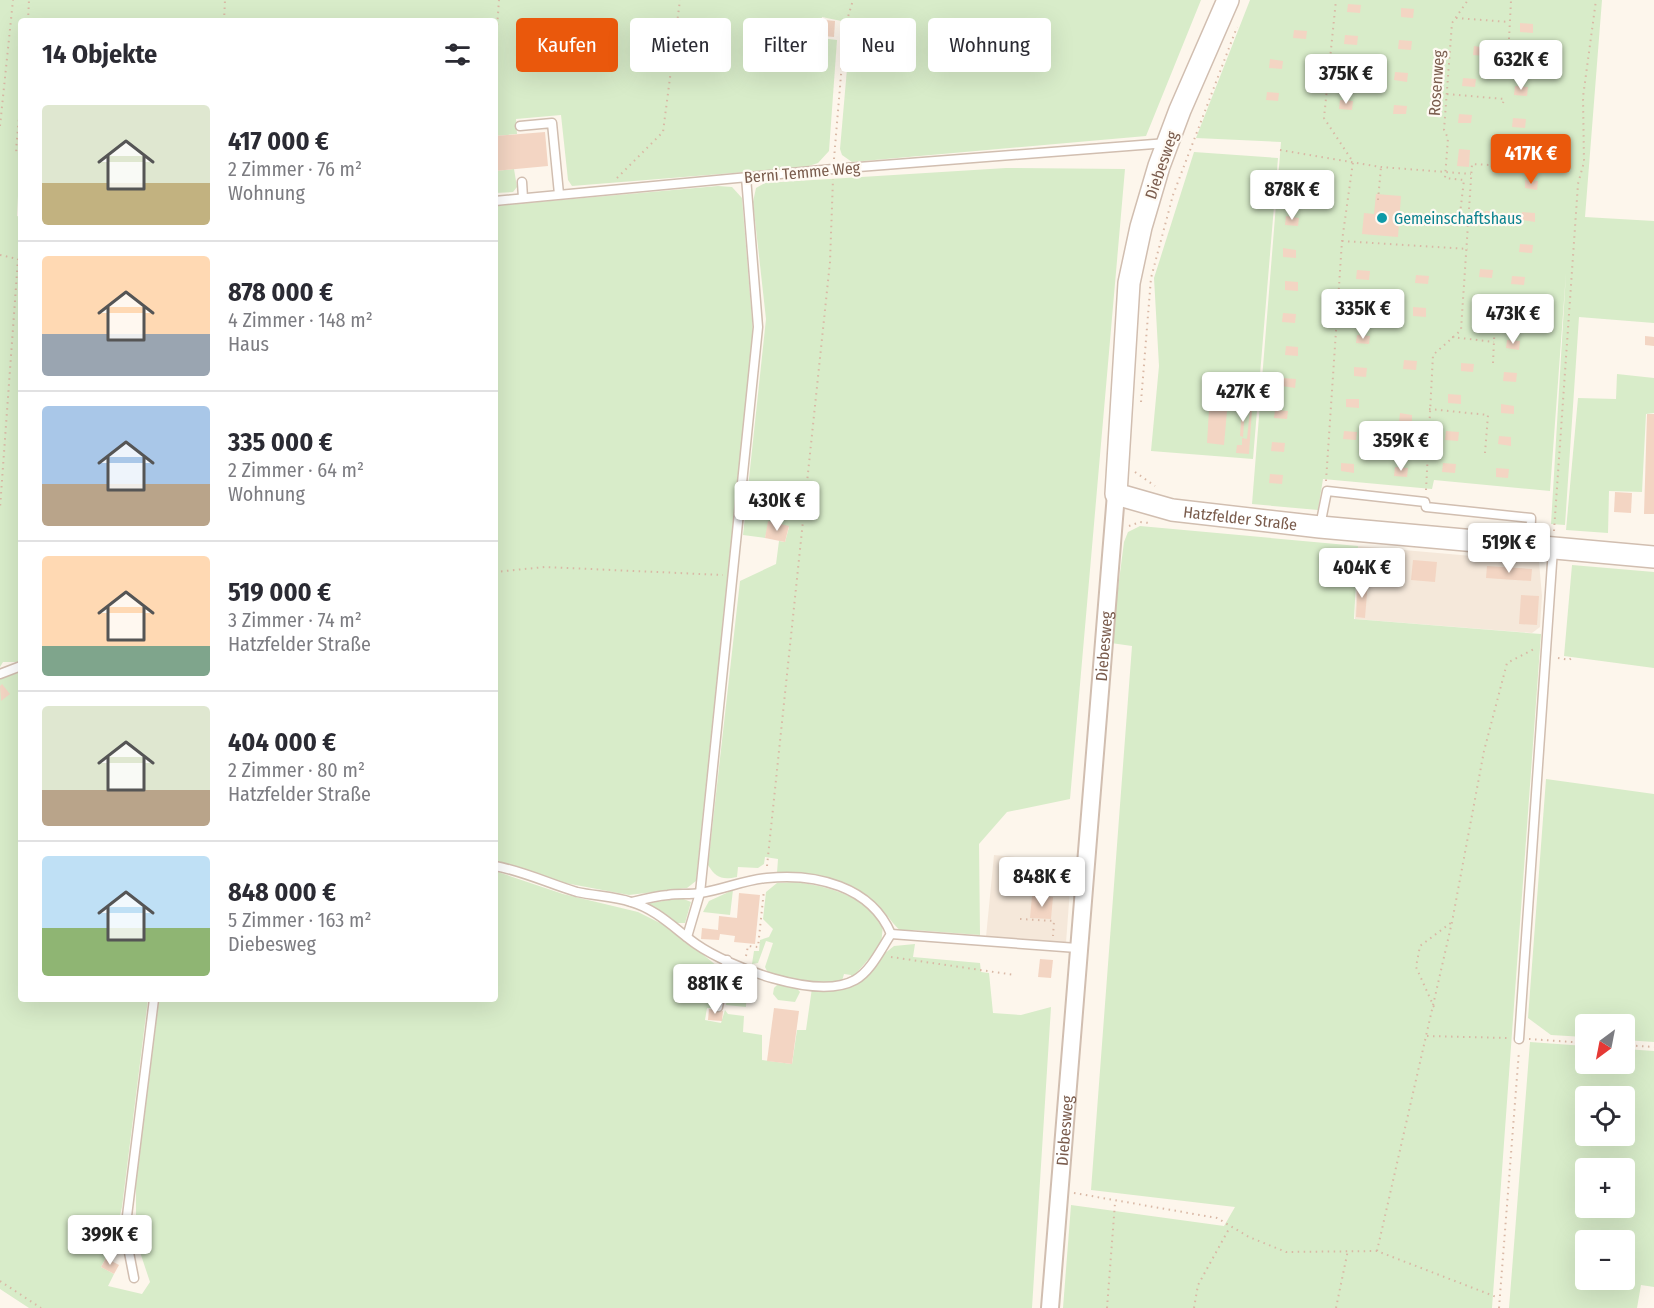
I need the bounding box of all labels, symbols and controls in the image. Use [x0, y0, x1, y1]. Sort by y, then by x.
chip: Kaufen [516, 18, 618, 72]
chip: Mieten [630, 18, 731, 72]
chip: Filter [743, 18, 828, 72]
chip: Neu [840, 18, 916, 72]
chip: Wohnung [928, 18, 1051, 72]
icon: filters [441, 38, 474, 71]
text: 14 Objekte [42, 39, 157, 70]
pin: 632K € [1472, 40, 1570, 91]
text: 632K € [1493, 47, 1549, 71]
street label: Rosenweg [1425, 49, 1448, 117]
pin: 375K € [1297, 54, 1395, 105]
text: 375K € [1319, 61, 1373, 85]
text: 417 000 € [228, 126, 329, 157]
street label: Diebesweg [1141, 128, 1182, 201]
icon: home [90, 129, 162, 201]
pin: 417K € [1482, 134, 1580, 185]
text: 417K € [1505, 141, 1557, 165]
text: 2 Zimmer · 76 m² [228, 157, 362, 181]
street label: Berni Temme Weg [743, 158, 861, 187]
pin: 878K € [1243, 170, 1341, 221]
text: 878K € [1264, 177, 1320, 201]
text: Wohnung [228, 181, 305, 205]
place label: Gemeinschaftshaus [1394, 209, 1522, 228]
marker: Gemeinschaftshaus [1375, 211, 1389, 225]
text: 878 000 € [228, 277, 333, 308]
icon: home [90, 280, 162, 352]
pin: 335K € [1314, 289, 1412, 340]
pin: 473K € [1464, 294, 1562, 345]
text: 335K € [1335, 296, 1391, 320]
text: 473K € [1486, 301, 1540, 325]
text: 4 Zimmer · 148 m² [228, 308, 373, 332]
text: Haus [228, 332, 269, 356]
pin: 427K € [1194, 372, 1292, 423]
text: 427K € [1216, 379, 1270, 403]
pin: 359K € [1352, 421, 1450, 472]
text: 335 000 € [228, 427, 333, 458]
text: 359K € [1373, 428, 1429, 452]
icon: home [90, 430, 162, 502]
text: 2 Zimmer · 64 m² [228, 458, 364, 482]
pin: 430K € [728, 481, 826, 532]
text: Wohnung [228, 482, 305, 506]
text: 430K € [749, 488, 805, 512]
street label: Hatzfelder Straße [1182, 502, 1298, 534]
pin: 519K € [1460, 523, 1558, 574]
text: 519K € [1482, 530, 1536, 554]
pin: 404K € [1313, 548, 1411, 599]
text: 404K € [1333, 555, 1391, 579]
text: 519 000 € [228, 577, 331, 608]
icon: home [90, 580, 162, 652]
text: 3 Zimmer · 74 m² [228, 608, 362, 632]
street label: Diebesweg [1092, 610, 1117, 682]
text: Hatzfelder Straße [228, 632, 371, 656]
text: 404 000 € [228, 727, 336, 758]
icon: home [90, 730, 162, 802]
text: 2 Zimmer · 80 m² [228, 758, 365, 782]
text: Hatzfelder Straße [228, 782, 371, 806]
pin: 848K € [993, 857, 1091, 908]
text: 848K € [1013, 864, 1071, 888]
text: 848 000 € [228, 877, 336, 908]
icon: home [90, 880, 162, 952]
text: 5 Zimmer · 163 m² [228, 908, 371, 932]
text: Diebesweg [228, 932, 316, 956]
pin: 881K € [666, 964, 764, 1015]
text: 881K € [687, 971, 743, 995]
north arrow [1575, 1014, 1635, 1074]
map controls [1575, 1014, 1635, 1290]
button: locate [1575, 1086, 1635, 1146]
street label: Diebesweg [1053, 1094, 1077, 1166]
button: + [1575, 1158, 1635, 1218]
pin: 399K € [61, 1215, 159, 1266]
text: 399K € [82, 1222, 138, 1246]
button: − [1575, 1230, 1635, 1290]

